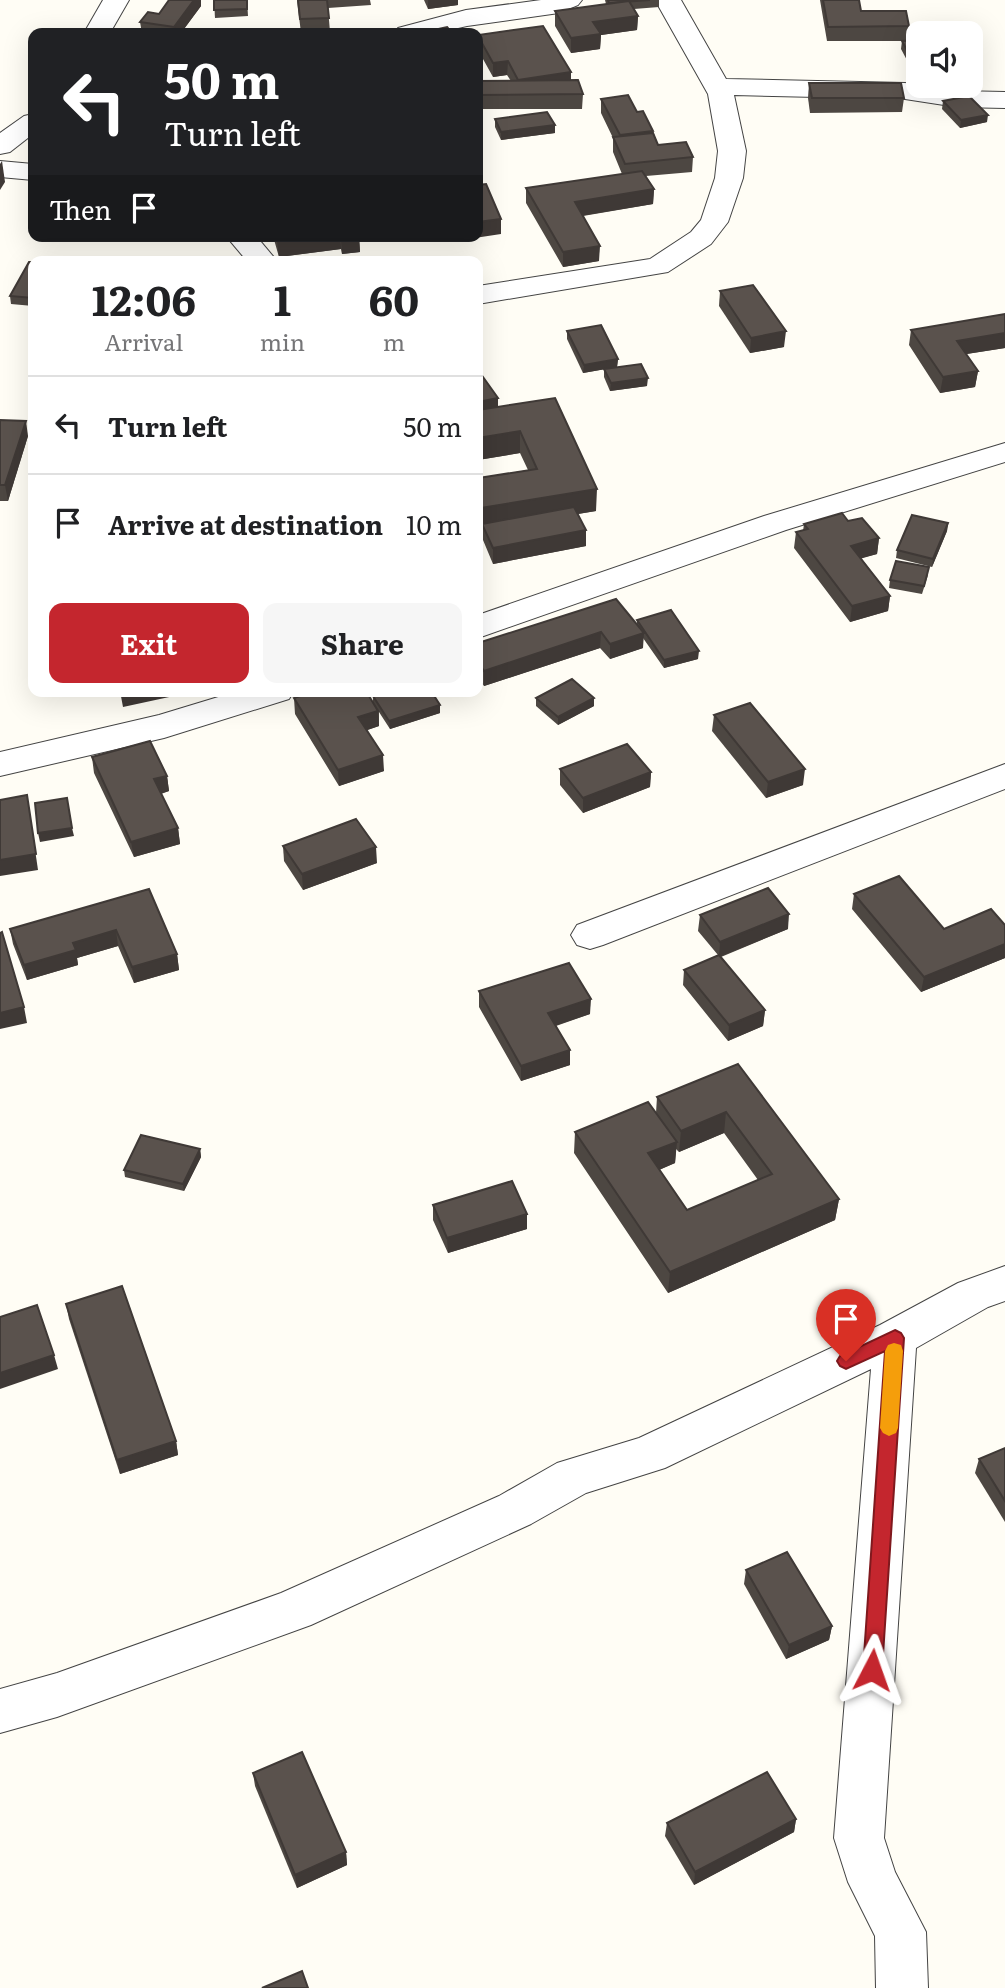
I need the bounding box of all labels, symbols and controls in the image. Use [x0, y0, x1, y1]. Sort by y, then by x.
map controls [906, 21, 983, 98]
button: sound [906, 21, 983, 98]
text: 50 m [164, 41, 280, 114]
icon: left [49, 56, 140, 147]
text: Turn left [164, 108, 301, 156]
text: Then [49, 189, 111, 228]
icon: arrive [125, 189, 163, 227]
text: 12:06 [92, 267, 196, 329]
text: 1 [274, 267, 291, 329]
text: 60 [369, 267, 419, 329]
text: Arrival [105, 324, 183, 358]
text: min [260, 324, 305, 358]
text: m [383, 324, 405, 358]
icon: left [49, 406, 87, 444]
text: Turn left [108, 406, 227, 445]
text: 50 m [403, 406, 462, 445]
icon: arrive [49, 504, 87, 542]
text: Arrive at destination [108, 504, 383, 543]
text: 10 m [406, 504, 462, 543]
button: Exit [49, 603, 249, 683]
button: Share [263, 603, 462, 683]
pin [816, 1289, 876, 1361]
icon: arrive [827, 1300, 865, 1338]
position arrow [835, 1633, 909, 1707]

